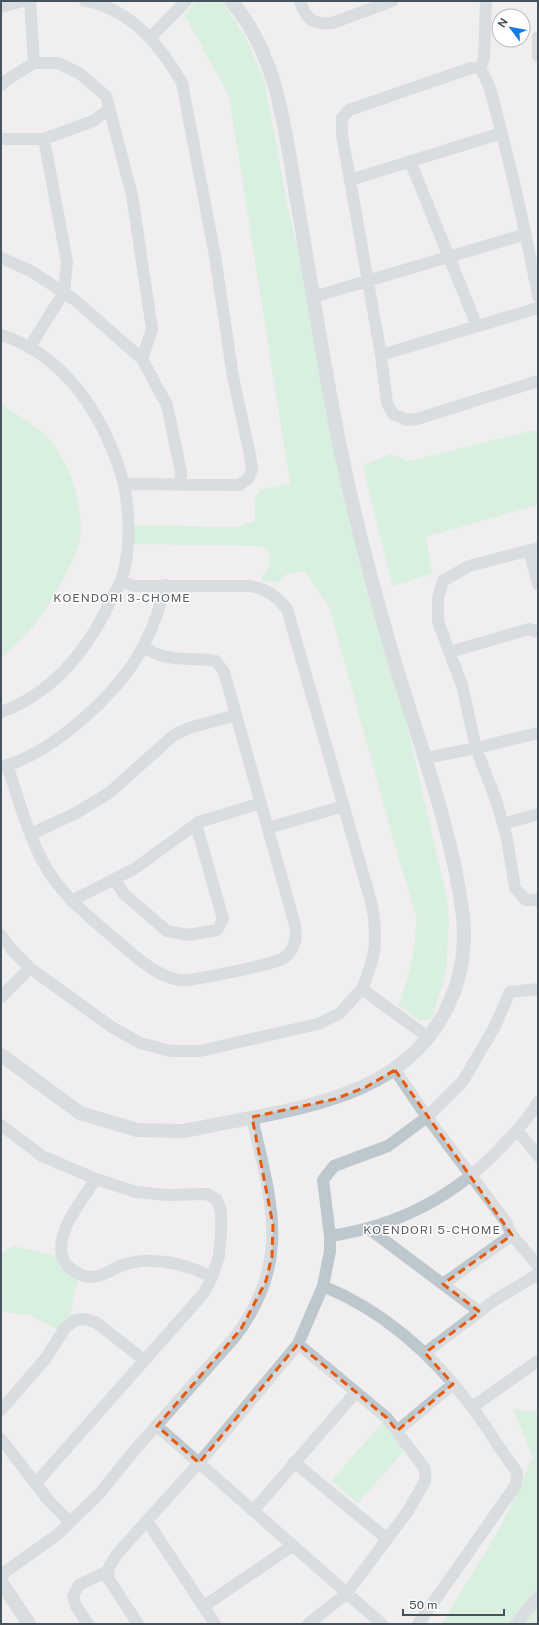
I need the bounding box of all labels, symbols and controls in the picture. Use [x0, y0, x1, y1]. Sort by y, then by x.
north arrow [491, 8, 531, 48]
text: N [495, 16, 510, 30]
district label: KOENDORI 3-CHOME [53, 591, 191, 605]
district label: KOENDORI 5-CHOME [363, 1223, 501, 1237]
scale bar [403, 1591, 504, 1617]
text: 50 m [409, 1598, 437, 1612]

